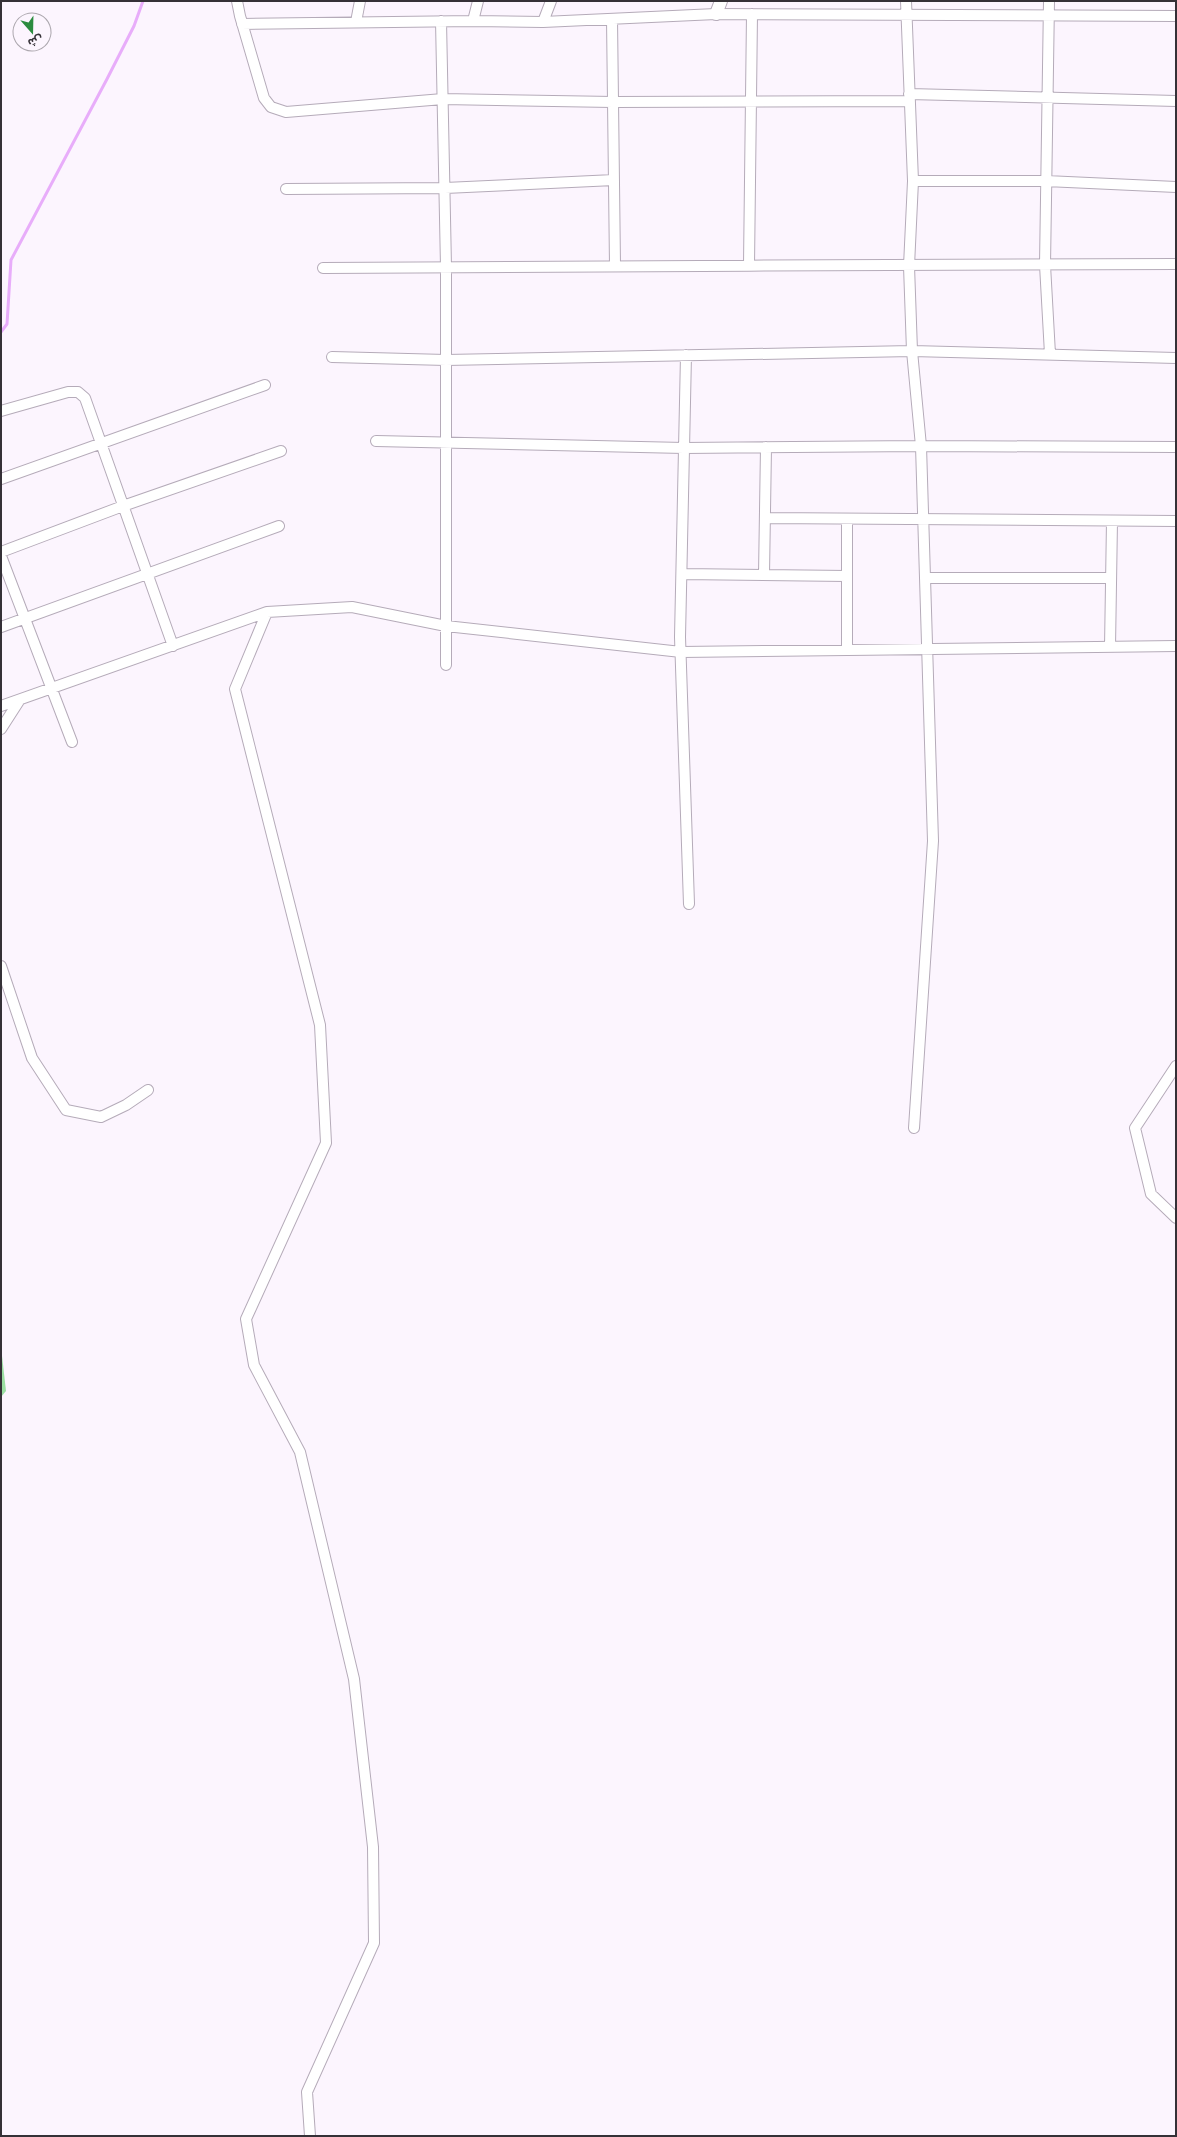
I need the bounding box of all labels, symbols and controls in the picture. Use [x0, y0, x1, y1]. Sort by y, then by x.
north arrow [12, 12, 52, 52]
text: ش [26, 32, 45, 50]

